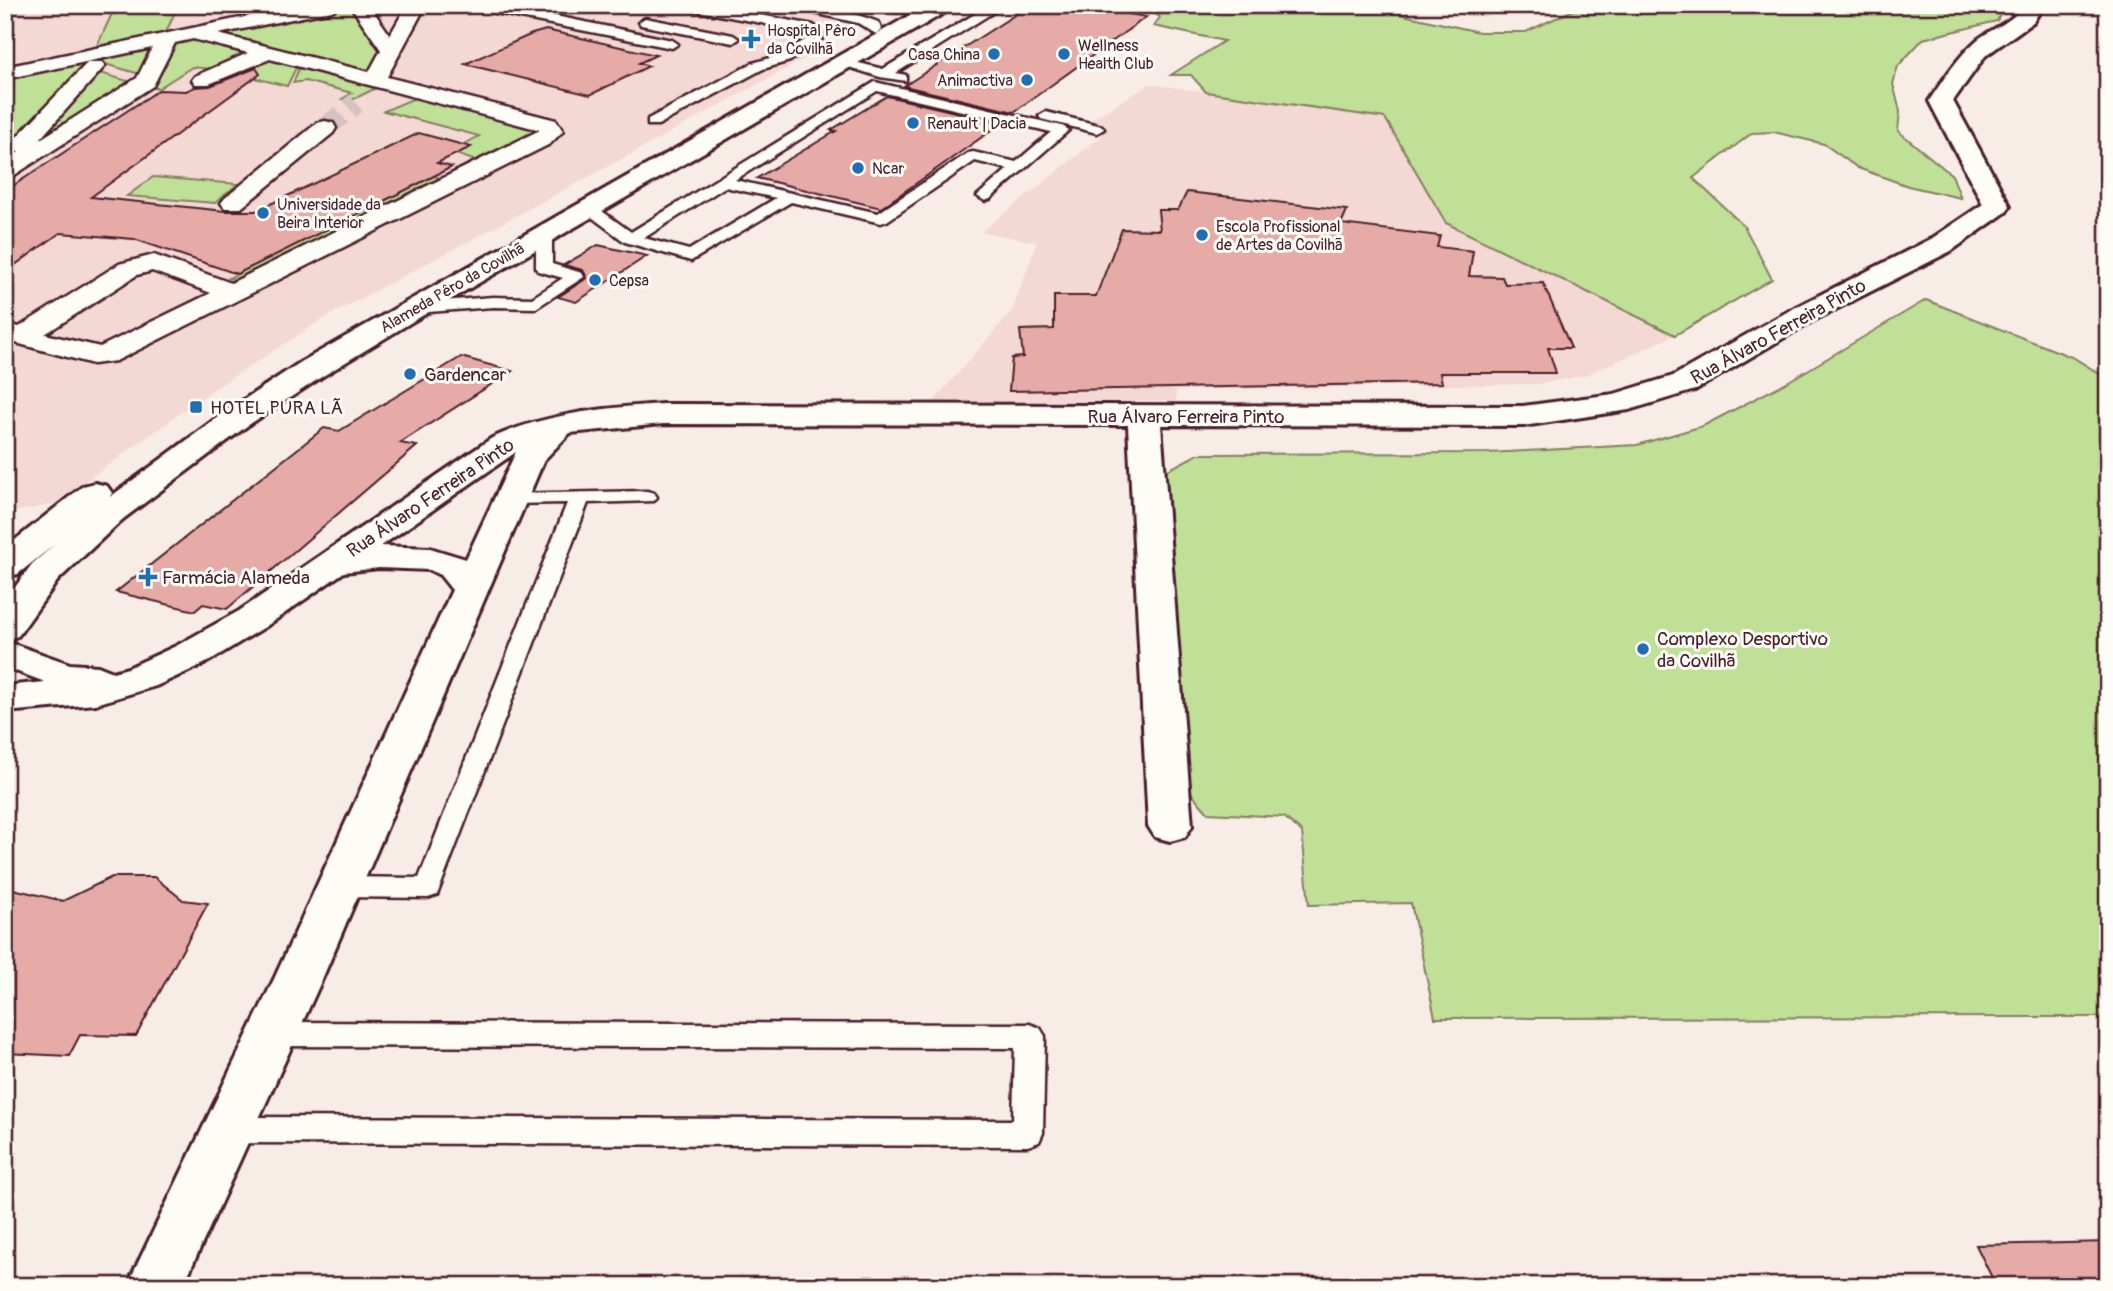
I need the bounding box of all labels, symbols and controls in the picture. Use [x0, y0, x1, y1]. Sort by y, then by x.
place label: Hospital Pêro da Covilhã [767, 21, 856, 59]
marker: Hospital Pêro da Covilhã [741, 29, 761, 49]
place label: Wellness Health Club [1078, 36, 1154, 74]
place label: Casa China [908, 45, 980, 65]
marker: Casa China [986, 46, 1002, 62]
marker: Wellness Health Club [1056, 46, 1072, 62]
place label: Animactiva [937, 71, 1013, 91]
marker: Animactiva [1019, 72, 1035, 88]
place label: Renault | Dacia [927, 114, 1026, 134]
marker: Renault | Dacia [905, 115, 921, 131]
place label: Ncar [872, 159, 904, 179]
marker: Ncar [850, 160, 866, 176]
place label: Universidade da Beira Interior [277, 195, 381, 233]
marker: Universidade da Beira Interior [255, 205, 271, 221]
place label: Escola Profissional de Artes da Covilhã [1216, 217, 1343, 255]
marker: Escola Profissional de Artes da Covilhã [1194, 227, 1210, 243]
street label: Alameda Pêro da Covilhã [376, 238, 529, 338]
place label: Cepsa [609, 271, 649, 291]
marker: Cepsa [587, 272, 603, 288]
street label: Rua Álvaro Ferreira Pinto [1687, 274, 1870, 390]
place label: Gardencar [424, 363, 507, 387]
marker: Gardencar [402, 366, 418, 382]
place label: HOTEL PURA LÃ [210, 396, 343, 420]
marker: HOTEL PURA LÃ [188, 399, 204, 415]
street label: Rua Álvaro Ferreira Pinto [1088, 405, 1284, 429]
street label: Rua Álvaro Ferreira Pinto [342, 433, 519, 563]
place label: Farmácia Alameda [162, 566, 310, 590]
marker: Farmácia Alameda [140, 569, 156, 585]
place label: Complexo Desportivo da Covilhã [1657, 627, 1828, 673]
marker: Complexo Desportivo da Covilhã [1635, 641, 1651, 657]

